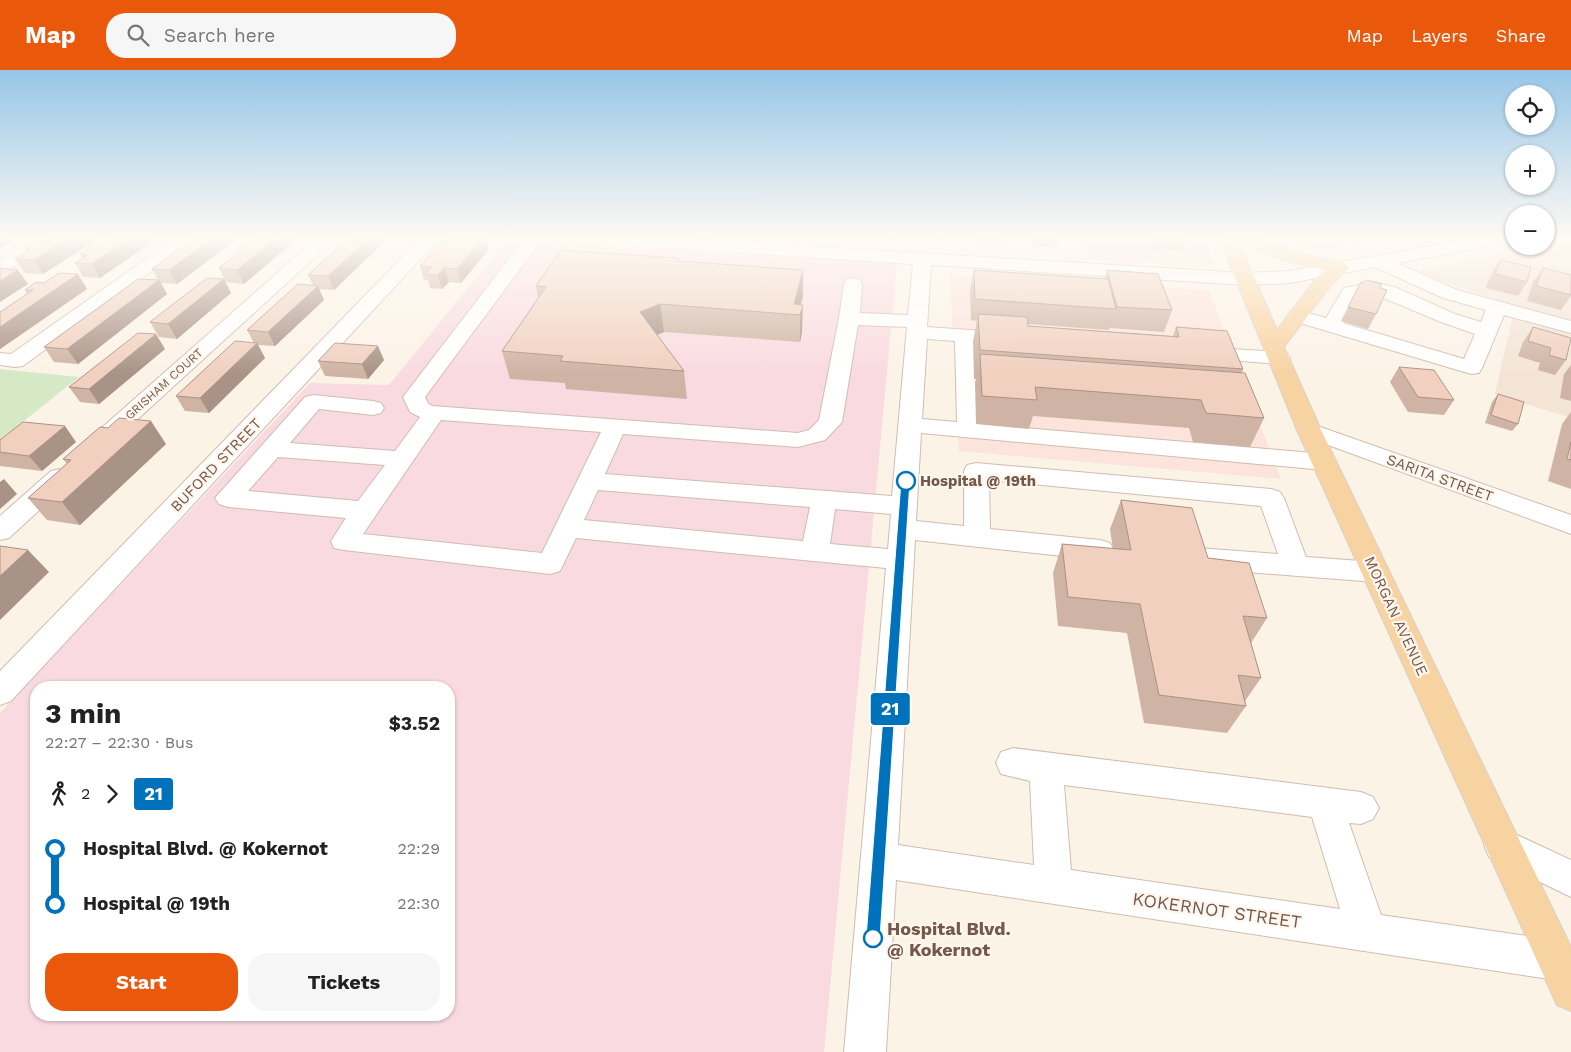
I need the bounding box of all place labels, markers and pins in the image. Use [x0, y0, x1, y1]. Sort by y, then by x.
marker: Hospital @ 19th [896, 471, 916, 491]
place label: Hospital @ 19th [920, 472, 1036, 490]
place label: Hospital Blvd. @ Kokernot [887, 918, 1011, 960]
marker: Hospital Blvd. @ Kokernot [863, 928, 883, 948]

